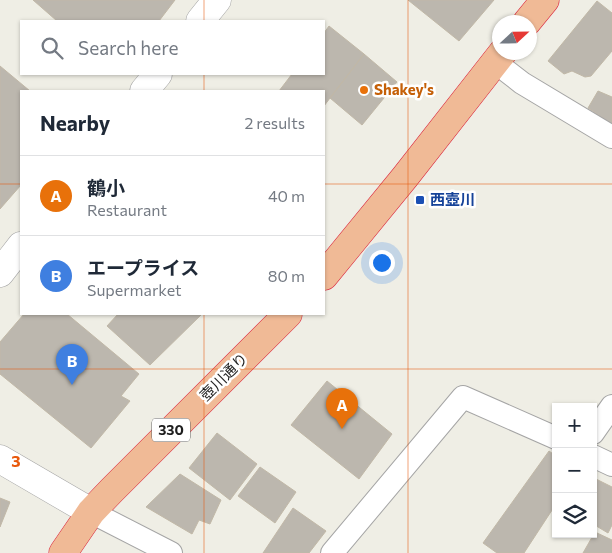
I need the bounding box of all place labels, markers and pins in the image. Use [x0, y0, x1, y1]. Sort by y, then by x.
place label: Shakey's [374, 80, 434, 98]
marker: Shakey's [358, 84, 370, 96]
place label: 西壺川 [430, 190, 475, 208]
marker: 西壺川 [414, 194, 426, 206]
pin: B [56, 344, 88, 385]
pin: A [326, 388, 358, 429]

